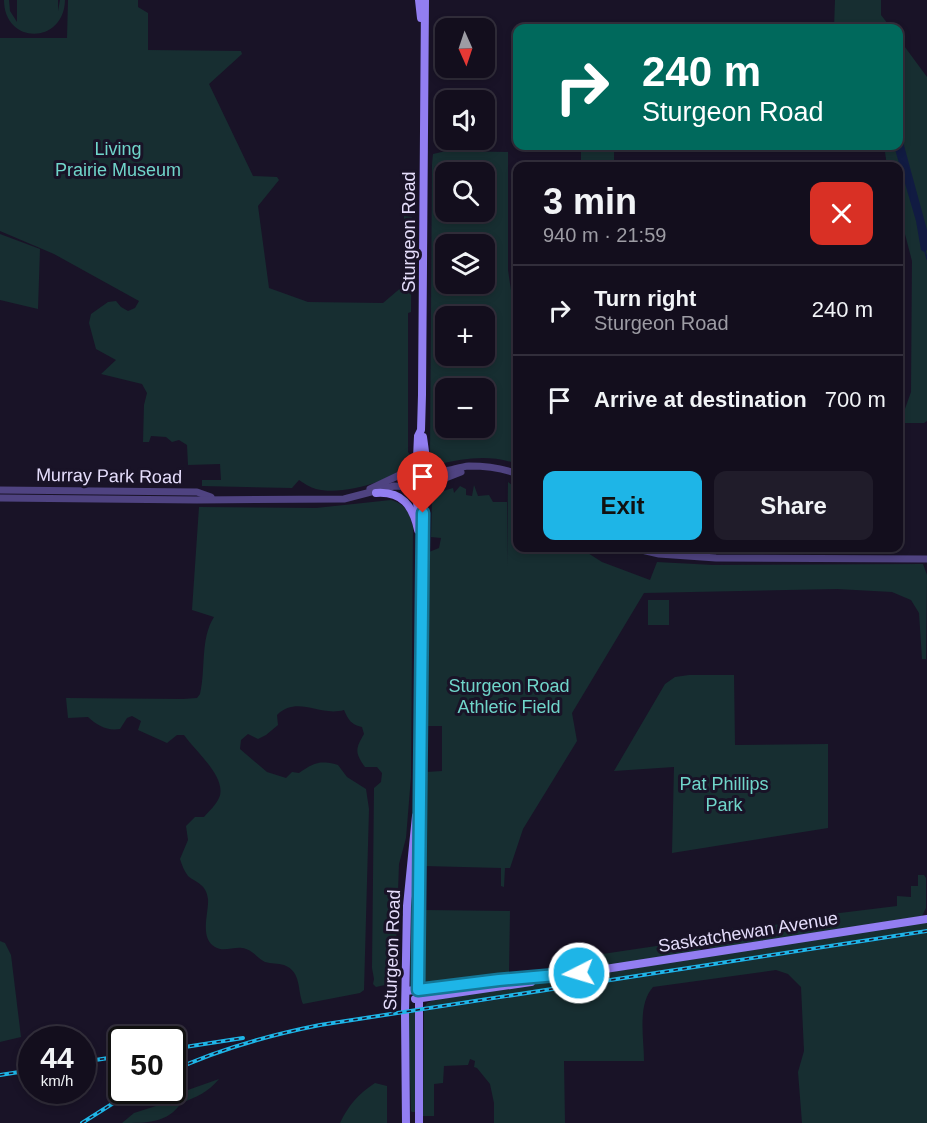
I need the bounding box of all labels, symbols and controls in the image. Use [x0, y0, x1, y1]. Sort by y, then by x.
north arrow [435, 18, 495, 78]
map controls [435, 18, 495, 438]
icon: right [543, 48, 621, 126]
text: 240 m [642, 48, 761, 95]
button: sound [435, 90, 495, 150]
text: Sturgeon Road [642, 97, 824, 127]
park label: Living Prairie Museum [55, 139, 181, 180]
button: search [435, 162, 495, 222]
street label: Sturgeon Road [399, 171, 419, 293]
text: 3 min [543, 181, 637, 222]
button: close [810, 182, 873, 245]
text: 940 m · 21:59 [543, 224, 666, 246]
button: layers [435, 234, 495, 294]
text: Turn right [594, 286, 696, 311]
icon: right [543, 294, 576, 327]
text: 240 m [812, 297, 873, 322]
button: + [435, 306, 495, 366]
text: Sturgeon Road [594, 312, 729, 334]
button: − [435, 378, 495, 438]
icon: arrive [543, 384, 576, 417]
text: Arrive at destination [594, 387, 807, 412]
text: 700 m [825, 387, 886, 412]
pin [397, 451, 448, 513]
icon: arrive [406, 460, 439, 493]
street label: Murray Park Road [36, 465, 182, 487]
button: Exit [543, 471, 702, 540]
button: Share [714, 471, 873, 540]
park label: Sturgeon Road Athletic Field [448, 676, 570, 717]
park label: Pat Phillips Park [679, 774, 769, 815]
street label: Sturgeon Road [380, 889, 404, 1011]
street label: Saskatchewan Avenue [657, 908, 839, 956]
position arrow [547, 941, 611, 1005]
speed limit sign: 50 [108, 1026, 186, 1104]
text: 44 [40, 1041, 74, 1074]
text: km/h [41, 1072, 73, 1089]

